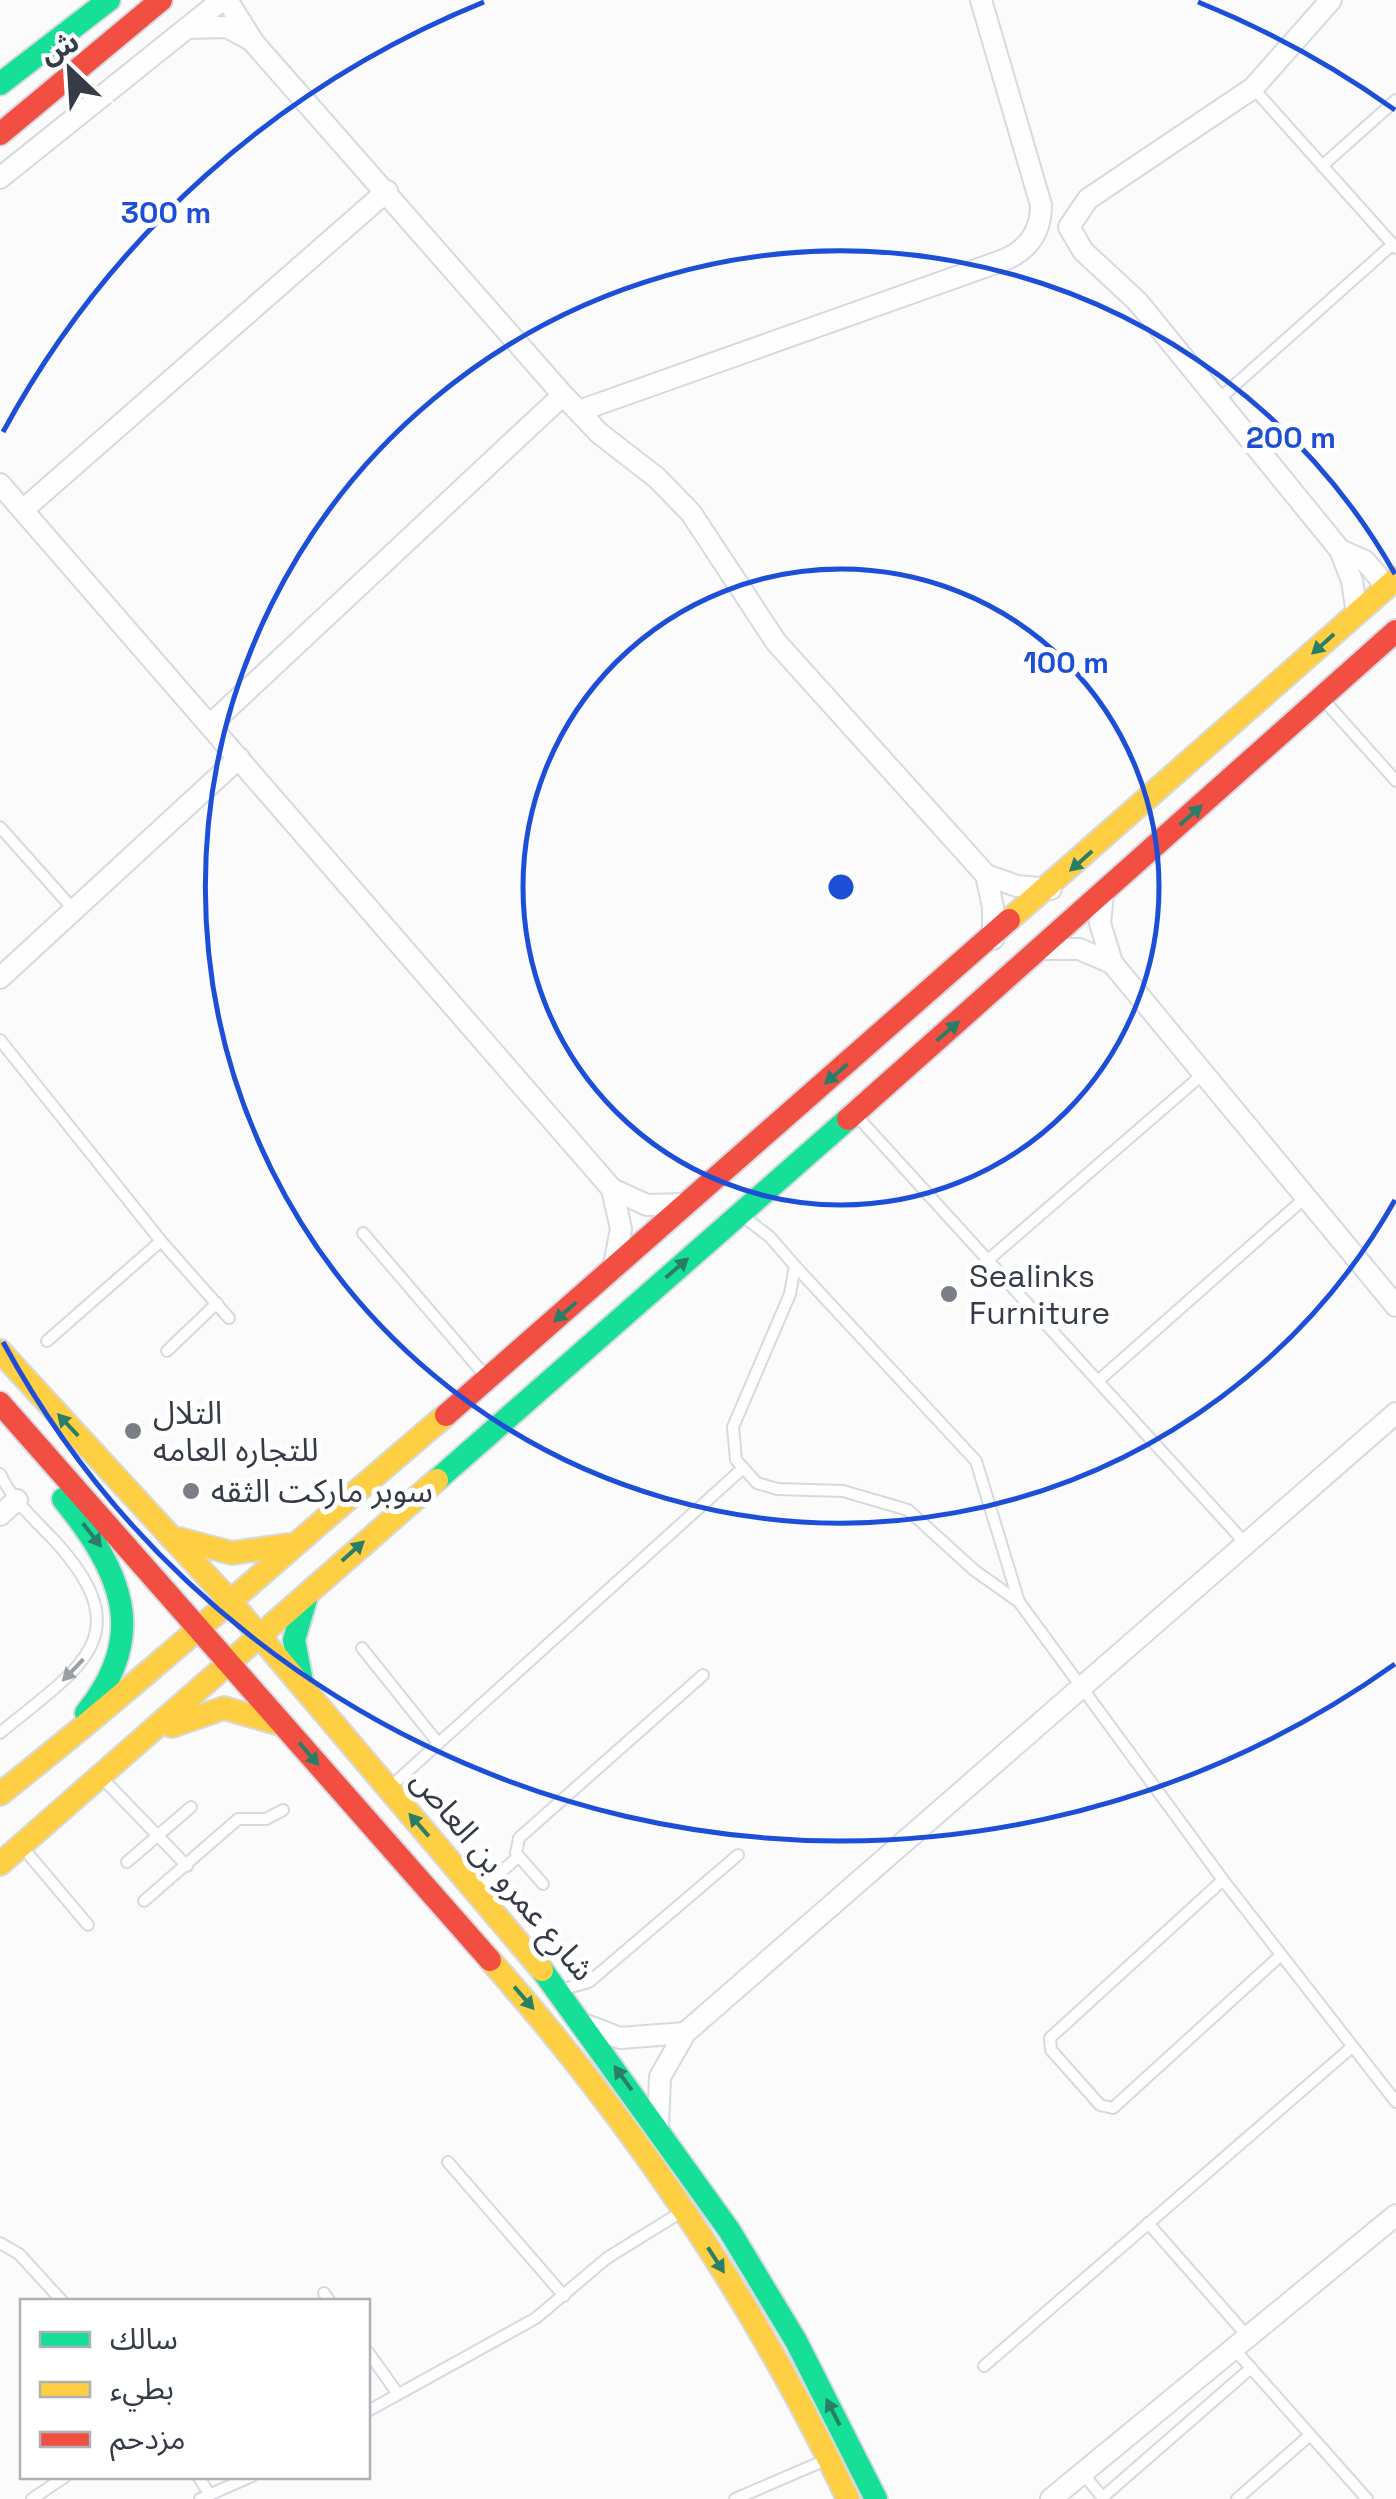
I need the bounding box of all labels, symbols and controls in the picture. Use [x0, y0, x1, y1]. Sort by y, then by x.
north arrow [20, 20, 120, 120]
text: ش [34, 23, 84, 72]
text: 300 m [121, 193, 211, 232]
text: 200 m [1246, 418, 1336, 457]
one-way arrow [1311, 632, 1335, 655]
text: 100 m [1023, 643, 1109, 682]
one-way arrow [1178, 805, 1203, 827]
one-way arrow [1069, 849, 1093, 872]
centre of rings [823, 869, 859, 905]
one-way arrow [935, 1021, 960, 1043]
one-way arrow [824, 1063, 849, 1085]
place label: Sealinks Furniture [969, 1256, 1110, 1333]
one-way arrow [664, 1258, 689, 1280]
marker: Sealinks Furniture [938, 1283, 960, 1305]
one-way arrow [553, 1300, 578, 1322]
place label: التلال للتجاره العامه [153, 1393, 318, 1470]
one-way arrow [57, 1413, 80, 1437]
marker: التلال للتجاره العامه [122, 1420, 144, 1442]
place label: سوبر ماركت الثقه [211, 1471, 433, 1511]
marker: سوبر ماركت الثقه [180, 1480, 202, 1502]
one-way arrow [82, 1522, 102, 1548]
one-way arrow [341, 1540, 365, 1563]
one-way arrow [62, 1657, 85, 1681]
one-way arrow [297, 1742, 320, 1766]
street label: شارع عمرو بن العاص [400, 1761, 603, 1992]
one-way arrow [409, 1813, 431, 1838]
one-way arrow [512, 1986, 534, 2011]
one-way arrow [614, 2065, 633, 2091]
one-way arrow [706, 2246, 724, 2274]
legend [20, 2299, 370, 2479]
text: سالك [110, 2319, 178, 2358]
text: بطيء [110, 2369, 174, 2412]
one-way arrow [825, 2397, 842, 2426]
text: مزدحم [110, 2419, 186, 2462]

